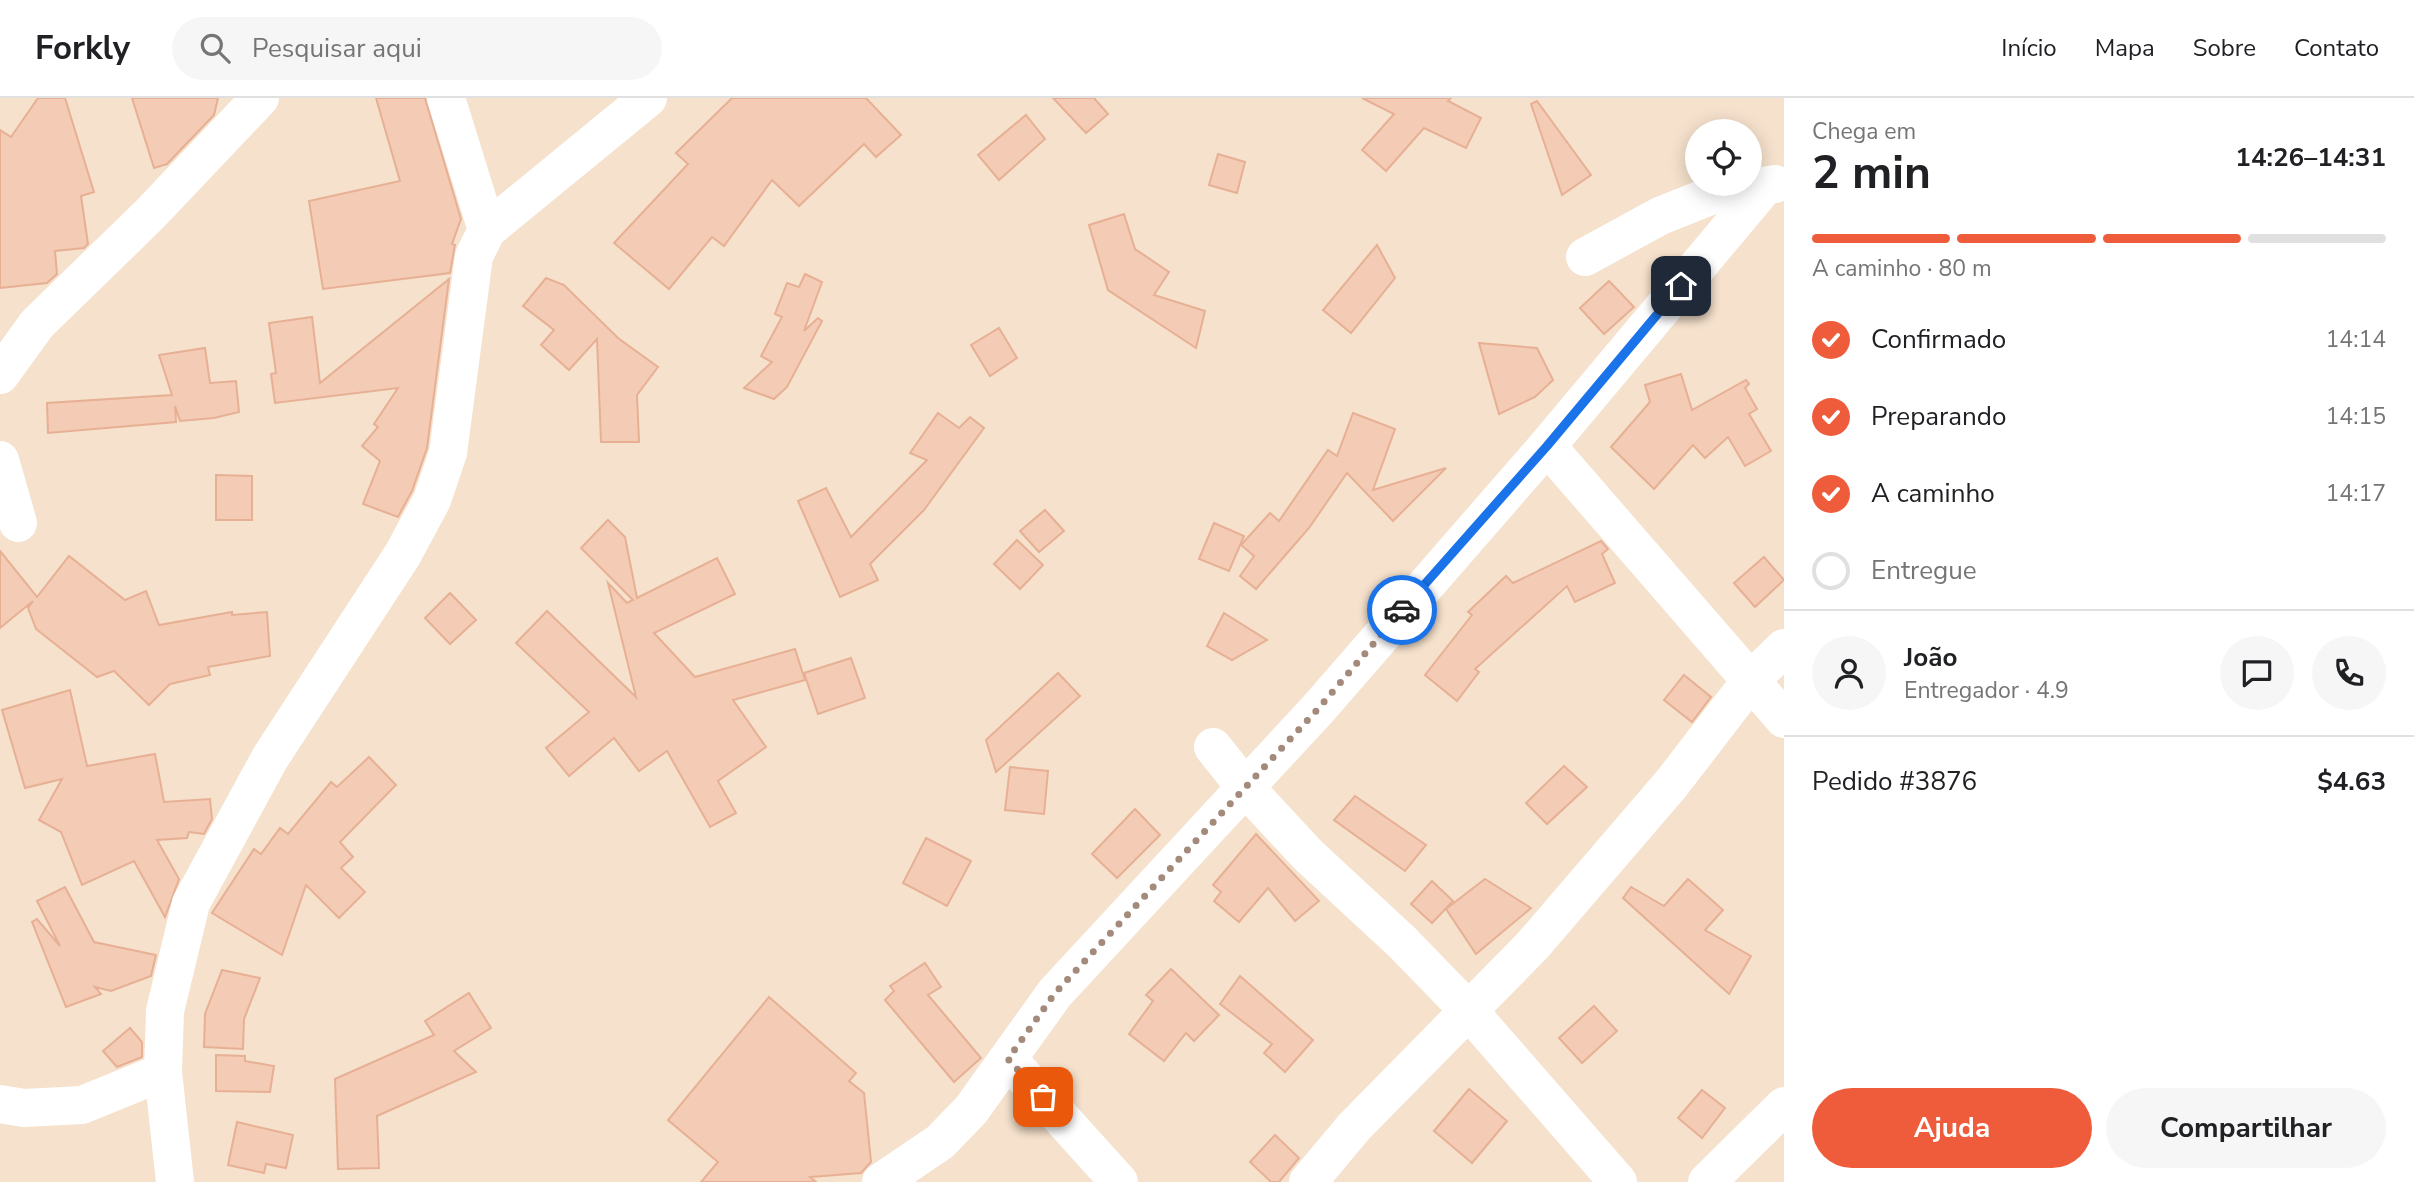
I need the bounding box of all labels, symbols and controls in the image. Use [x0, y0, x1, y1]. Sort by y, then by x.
search box [172, 17, 662, 80]
text: Forkly [35, 26, 130, 71]
icon: search [196, 29, 234, 67]
text: Pesquisar aqui [252, 31, 422, 66]
text: Início [2001, 32, 2057, 64]
text: Mapa [2095, 32, 2155, 64]
text: Sobre [2193, 32, 2256, 64]
text: Contato [2294, 32, 2379, 64]
text: Chega em [1812, 116, 1916, 147]
map controls [1685, 119, 1762, 196]
button: locate [1685, 119, 1762, 196]
text: 14:26–14:31 [2235, 140, 2386, 175]
text: 2 min [1812, 141, 1931, 204]
text: A caminho · 80 m [1812, 253, 1992, 284]
pin [1651, 256, 1711, 316]
icon: home [1662, 267, 1700, 305]
icon: check [1812, 321, 1850, 359]
text: Confirmado [1871, 322, 2006, 357]
text: 14:14 [2326, 324, 2386, 355]
icon: check [1812, 398, 1850, 436]
text: Preparando [1871, 399, 2006, 434]
text: 14:15 [2326, 401, 2386, 432]
icon: check [1812, 475, 1850, 513]
text: A caminho [1871, 476, 1995, 511]
text: 14:17 [2326, 478, 2386, 509]
text: Entregue [1871, 553, 1977, 588]
courier [1367, 575, 1437, 645]
icon: car [1383, 591, 1421, 629]
button: person [1812, 636, 1886, 710]
button: chat [2220, 636, 2294, 710]
button: phone [2312, 636, 2386, 710]
text: João [1904, 640, 1957, 675]
text: Entregador · 4.9 [1904, 675, 2069, 706]
text: Pedido #3876 [1812, 764, 1977, 799]
text: $4.63 [2317, 764, 2386, 799]
pin [1013, 1067, 1073, 1127]
icon: bag [1024, 1078, 1062, 1116]
button: Ajuda [1812, 1088, 2092, 1168]
button: Compartilhar [2106, 1088, 2386, 1168]

